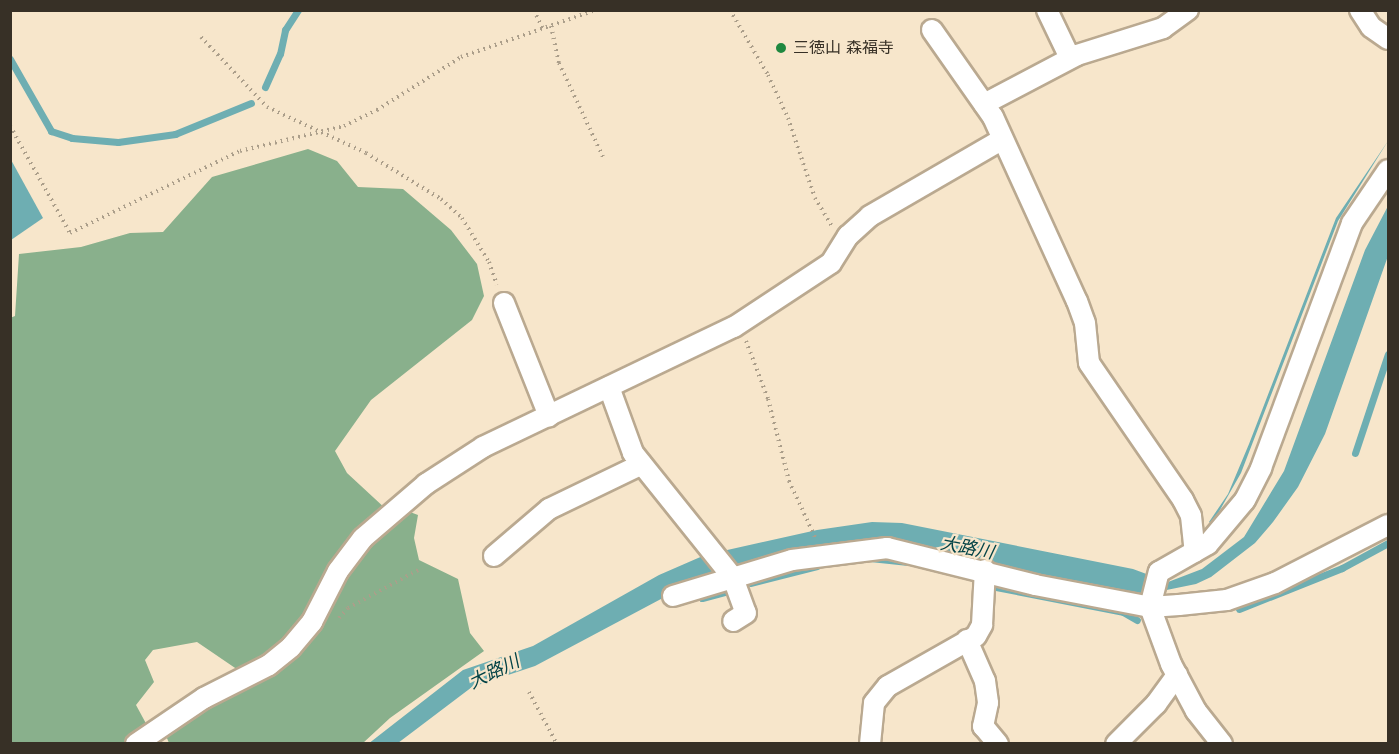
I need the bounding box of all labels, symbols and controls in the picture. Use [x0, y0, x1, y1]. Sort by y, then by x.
place label: 三徳山 森福寺 [793, 38, 894, 58]
marker: 三徳山 森福寺 [774, 41, 788, 55]
water label: 大路川 [938, 532, 996, 564]
water label: 大路川 [465, 650, 523, 694]

